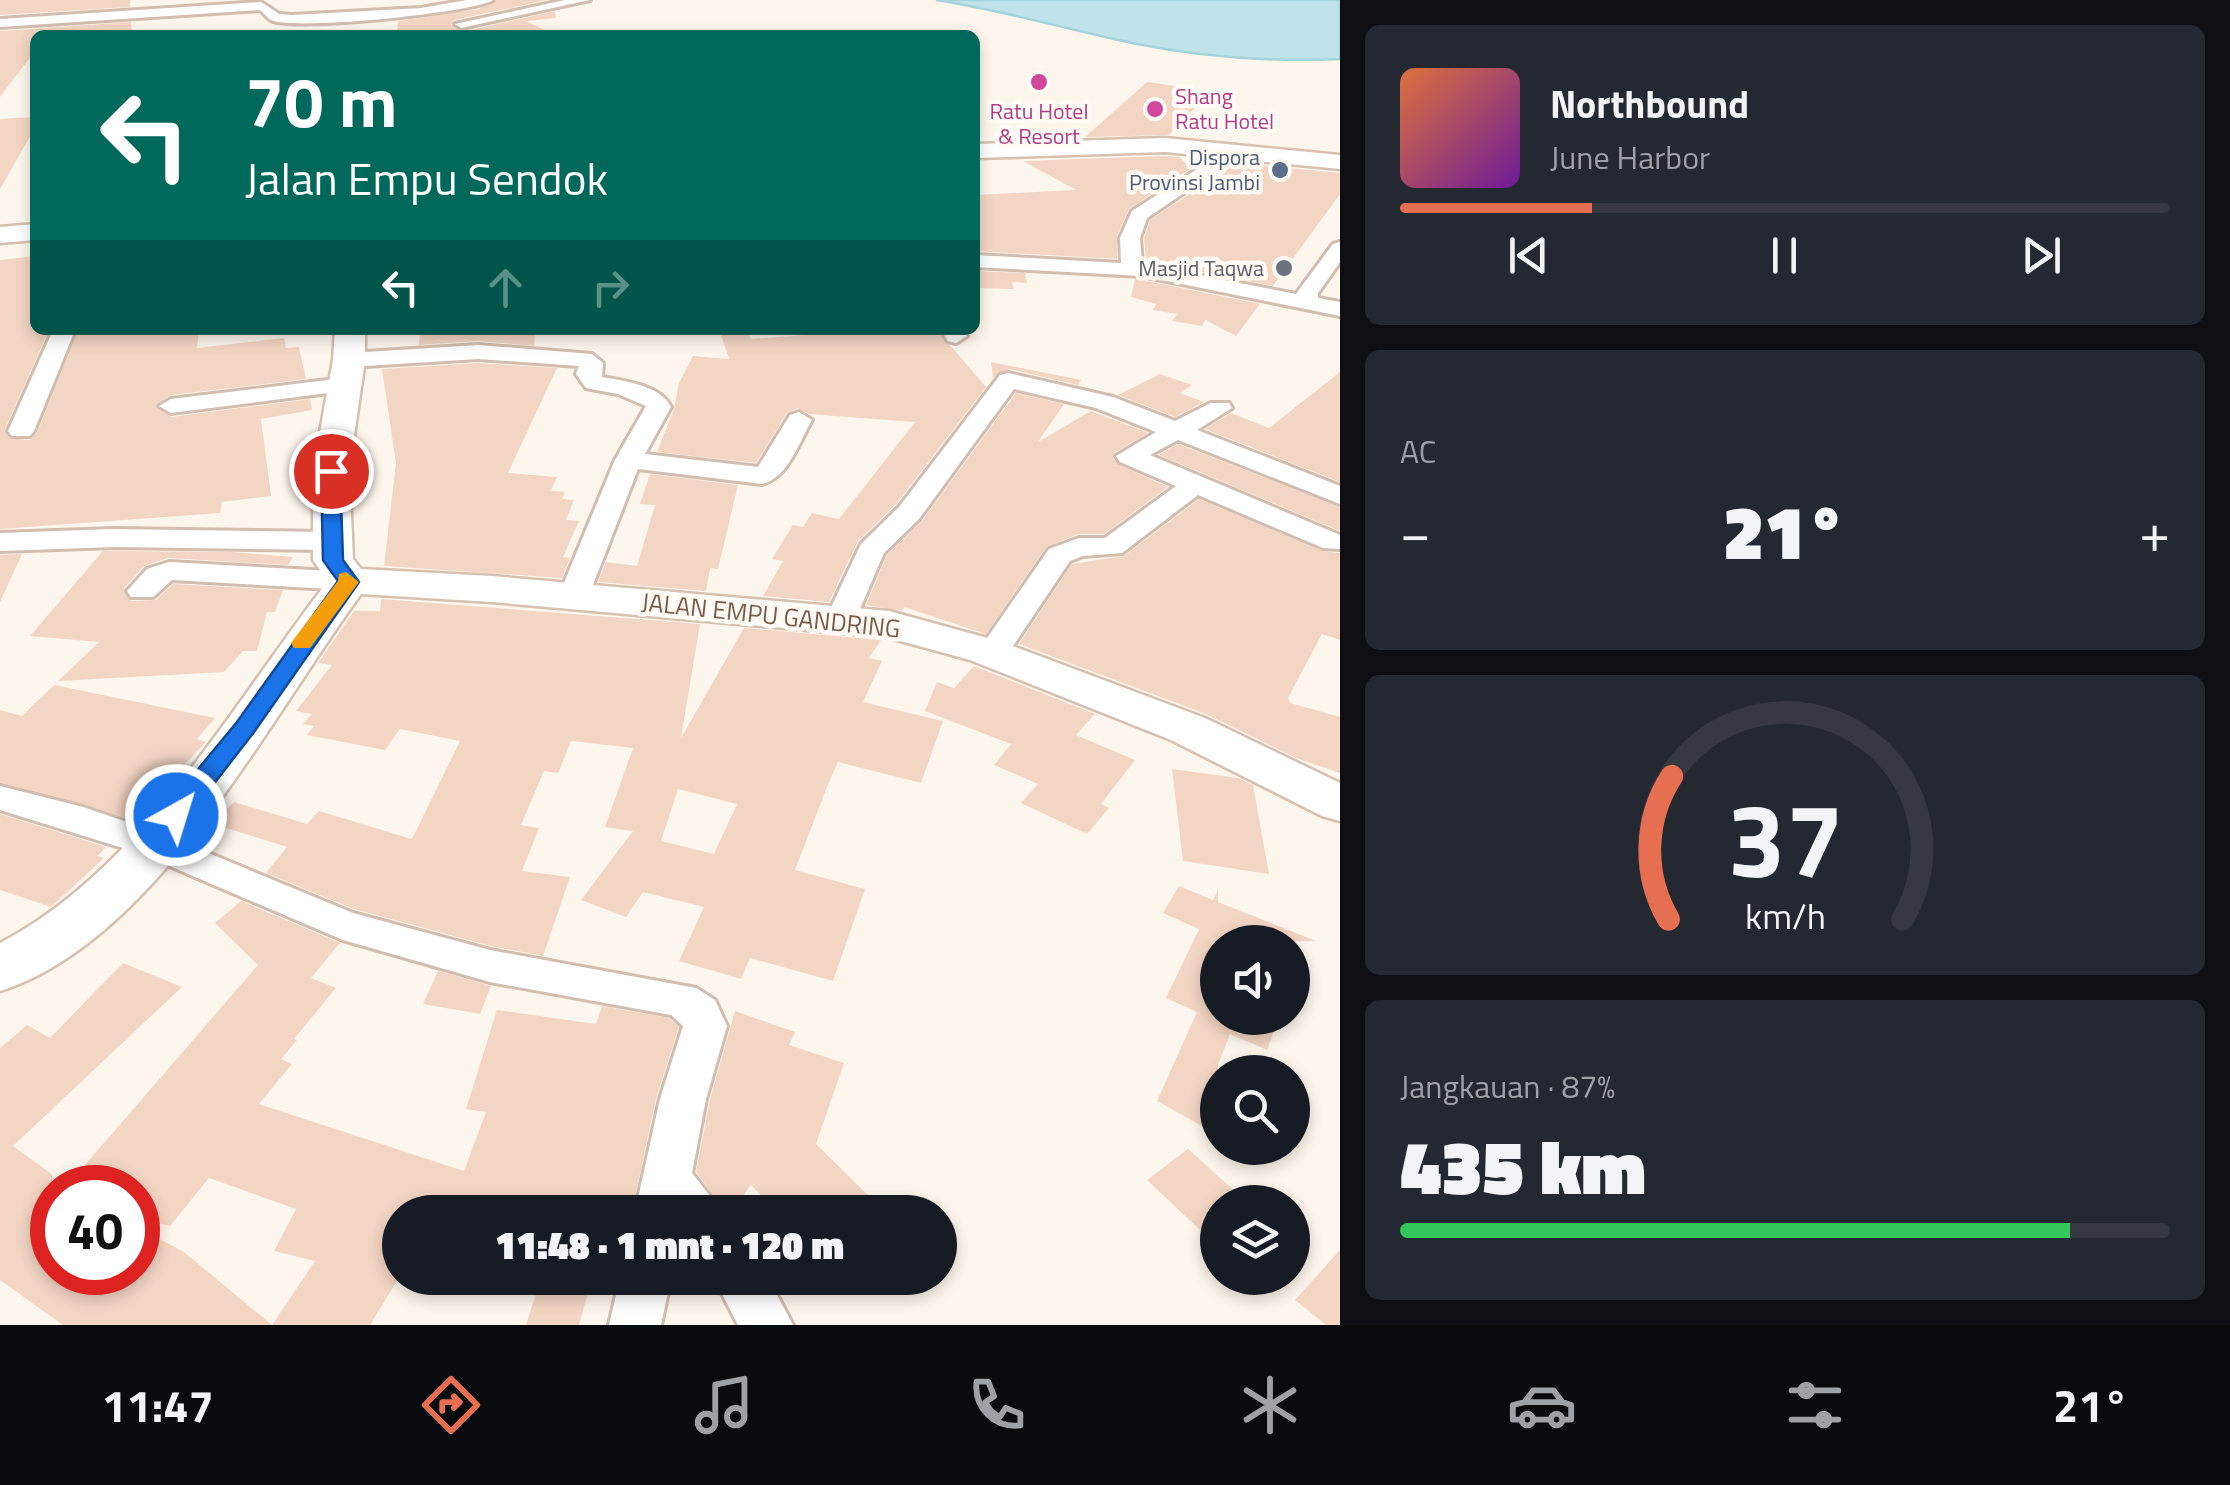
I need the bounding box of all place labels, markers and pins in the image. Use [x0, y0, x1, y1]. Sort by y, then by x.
marker: Ratu Hotel & Resort [1028, 71, 1050, 93]
place label: Shang Ratu Hotel [1175, 79, 1274, 138]
place label: Ratu Hotel & Resort [989, 94, 1089, 153]
marker: Shang Ratu Hotel [1144, 98, 1166, 120]
place label: Dispora Provinsi Jambi [1129, 140, 1260, 199]
marker: Dispora Provinsi Jambi [1269, 159, 1291, 181]
place label: Masjid Taqwa [1138, 251, 1264, 285]
marker: Masjid Taqwa [1273, 257, 1295, 279]
pin [289, 429, 374, 514]

